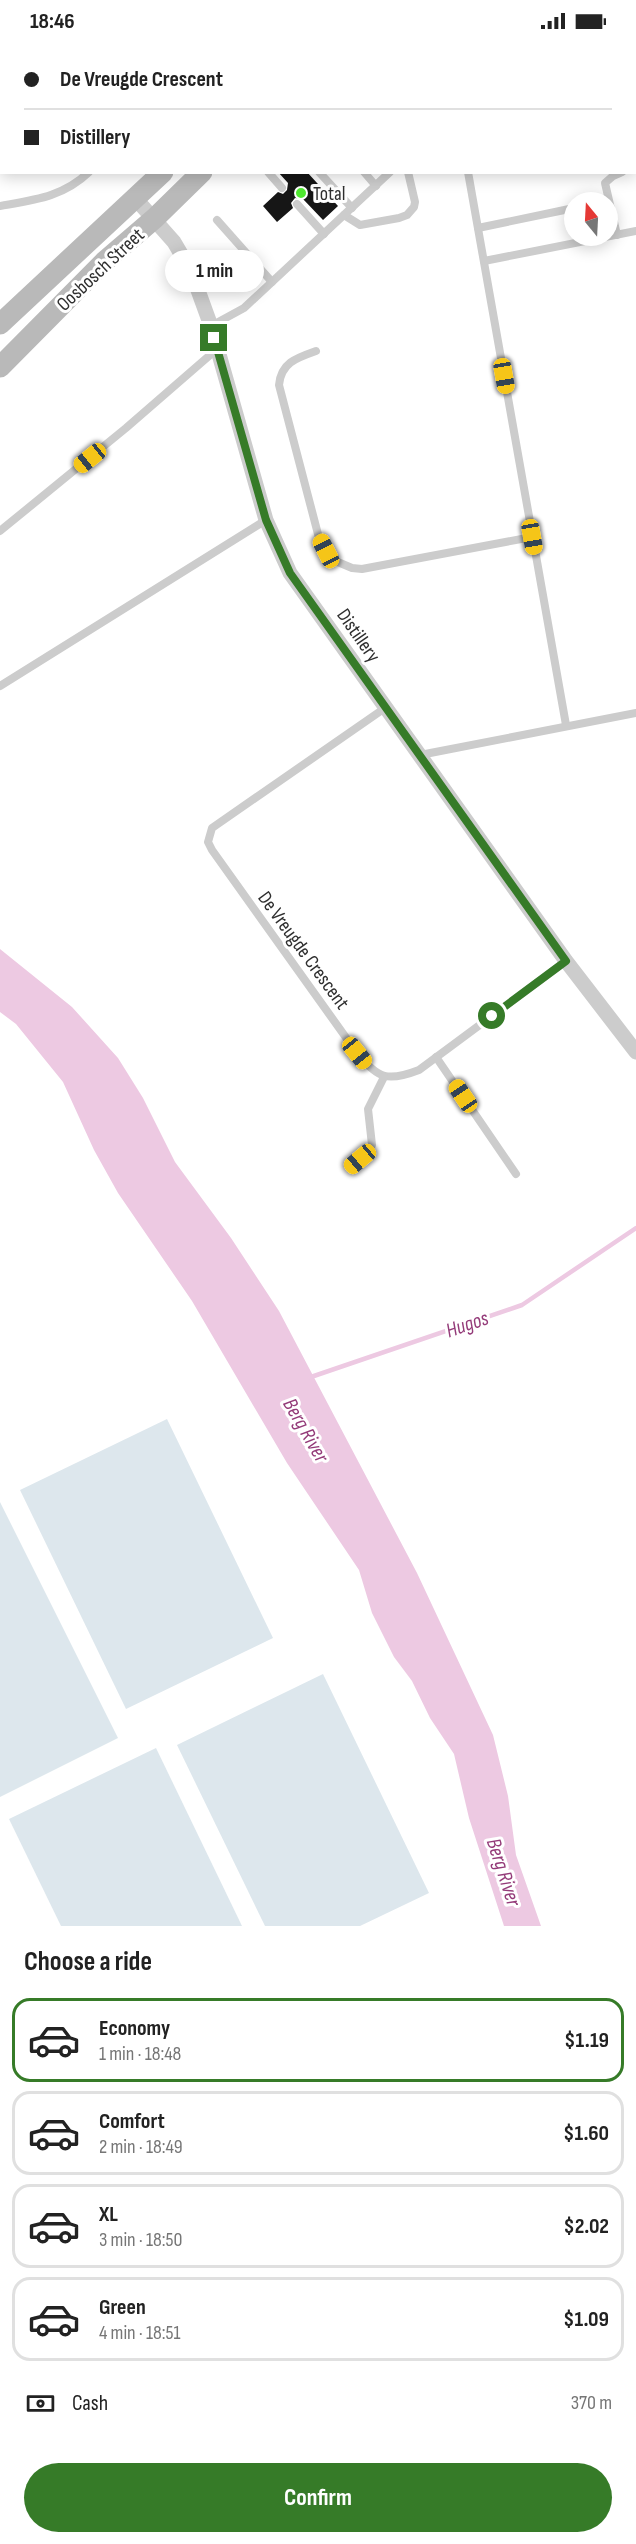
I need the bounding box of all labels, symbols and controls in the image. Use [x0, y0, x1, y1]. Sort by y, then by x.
text: 18:46 [30, 8, 75, 35]
text: De Vreugde Crescent [60, 66, 223, 93]
text: Distillery [60, 124, 131, 151]
place label: Total [313, 182, 346, 206]
marker: Total [294, 186, 308, 200]
north arrow [564, 192, 618, 246]
map controls [564, 192, 618, 246]
street label: Oosbosch Street [52, 223, 149, 316]
callout: 1 min [164, 251, 264, 293]
text: 1 min [196, 259, 233, 283]
route end [200, 324, 227, 351]
car [492, 357, 516, 395]
car [70, 440, 110, 476]
car [520, 518, 544, 556]
car [310, 531, 342, 571]
street label: Distillery [331, 604, 385, 667]
street label: De Vreugde Crescent [252, 887, 354, 1014]
route start [478, 1002, 505, 1029]
car [339, 1033, 375, 1073]
car [445, 1076, 481, 1116]
car [340, 1141, 380, 1177]
water label: Hugos [443, 1305, 492, 1343]
water label: Berg River [277, 1394, 334, 1468]
water label: Berg River [481, 1835, 527, 1910]
text: Choose a ride [24, 1946, 152, 1978]
icon: car [27, 2013, 81, 2067]
text: Economy [99, 2015, 170, 2042]
text: $1.19 [564, 2027, 609, 2054]
text: 1 min · 18:48 [99, 2042, 181, 2066]
icon: car [27, 2106, 81, 2160]
text: Comfort [99, 2108, 165, 2135]
text: $1.60 [563, 2120, 609, 2147]
text: 2 min · 18:49 [99, 2135, 183, 2159]
icon: car [27, 2199, 81, 2253]
text: XL [99, 2201, 118, 2228]
text: $2.02 [563, 2213, 609, 2240]
text: 3 min · 18:50 [99, 2228, 183, 2252]
icon: car [27, 2292, 81, 2346]
text: Green [99, 2294, 146, 2321]
text: $1.09 [563, 2306, 609, 2333]
text: 4 min · 18:51 [99, 2321, 181, 2345]
icon: cash [24, 2387, 57, 2420]
text: Cash [72, 2390, 108, 2417]
text: 370 m [571, 2391, 612, 2415]
button: Confirm [24, 2463, 612, 2532]

